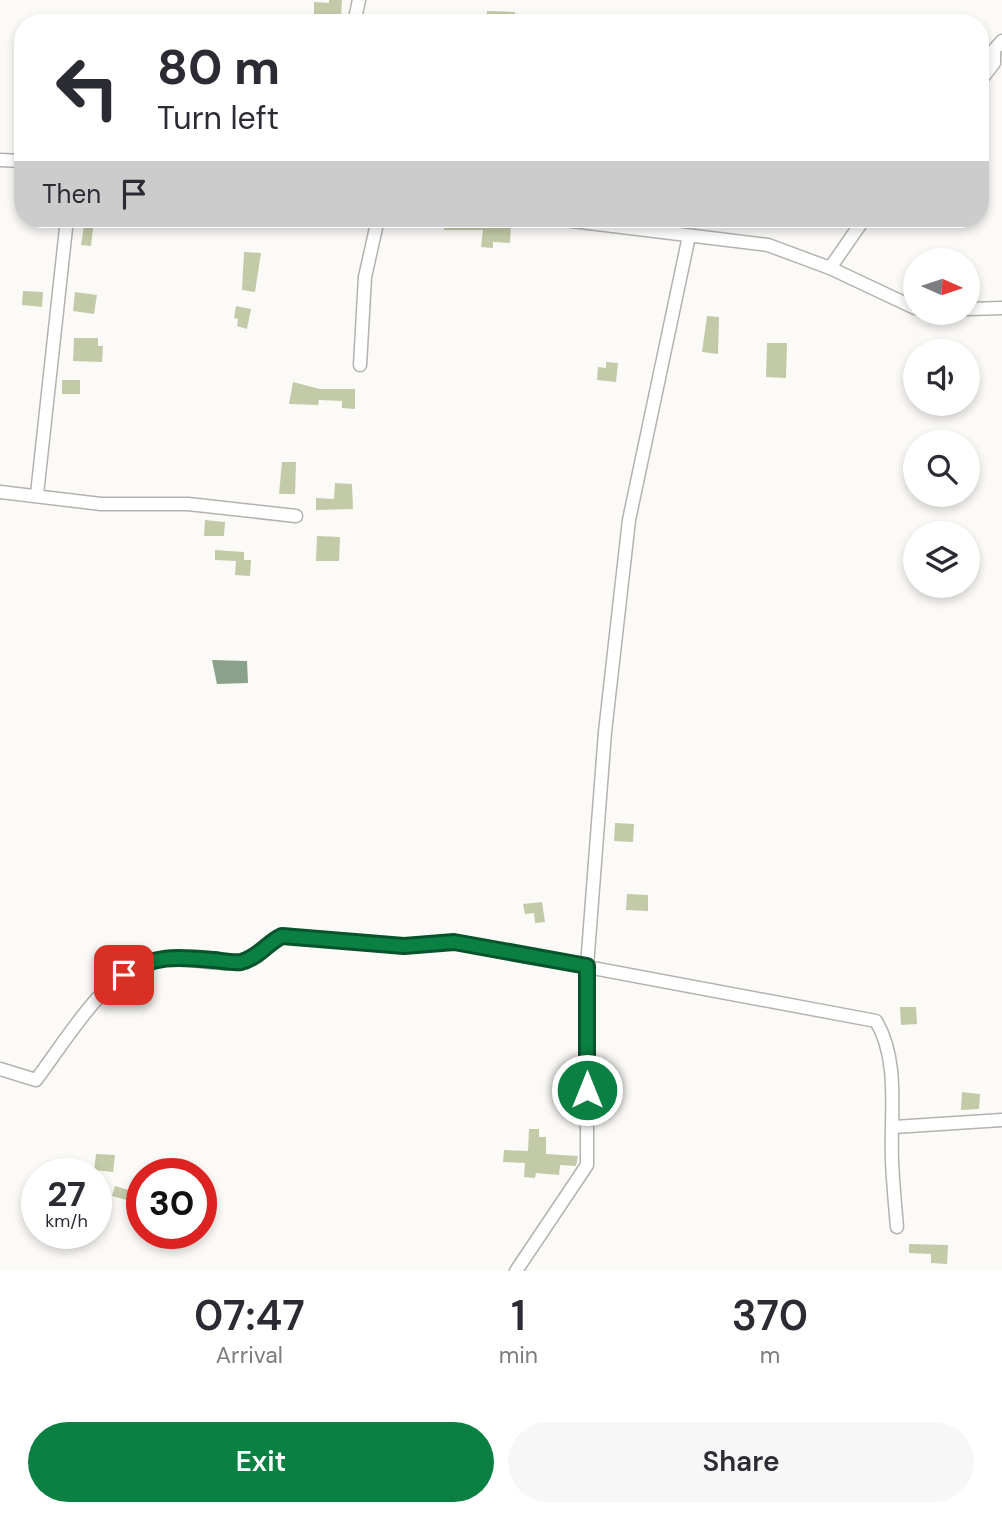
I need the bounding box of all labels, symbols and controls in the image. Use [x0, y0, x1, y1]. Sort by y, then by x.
text: 80 m [157, 35, 280, 99]
icon: left [42, 42, 133, 133]
text: Turn left [157, 97, 279, 139]
icon: arrive [115, 175, 153, 213]
text: Then [42, 177, 101, 211]
north arrow [903, 248, 980, 326]
map controls [903, 248, 980, 598]
button: sound [903, 339, 980, 416]
button: search [903, 430, 980, 507]
button: layers [903, 521, 980, 598]
pin [94, 945, 154, 1005]
icon: arrive [105, 956, 143, 994]
position arrow [550, 1053, 624, 1127]
speed limit sign: 30 [126, 1158, 217, 1249]
text: 27 [47, 1171, 86, 1217]
text: km/h [45, 1209, 88, 1233]
text: 07:47 [194, 1288, 305, 1343]
text: 1 [511, 1288, 526, 1343]
text: 370 [732, 1288, 808, 1343]
text: Arrival [216, 1340, 283, 1370]
text: min [499, 1340, 538, 1370]
text: m [760, 1340, 780, 1370]
button: Exit [28, 1422, 494, 1502]
button: Share [508, 1422, 974, 1502]

